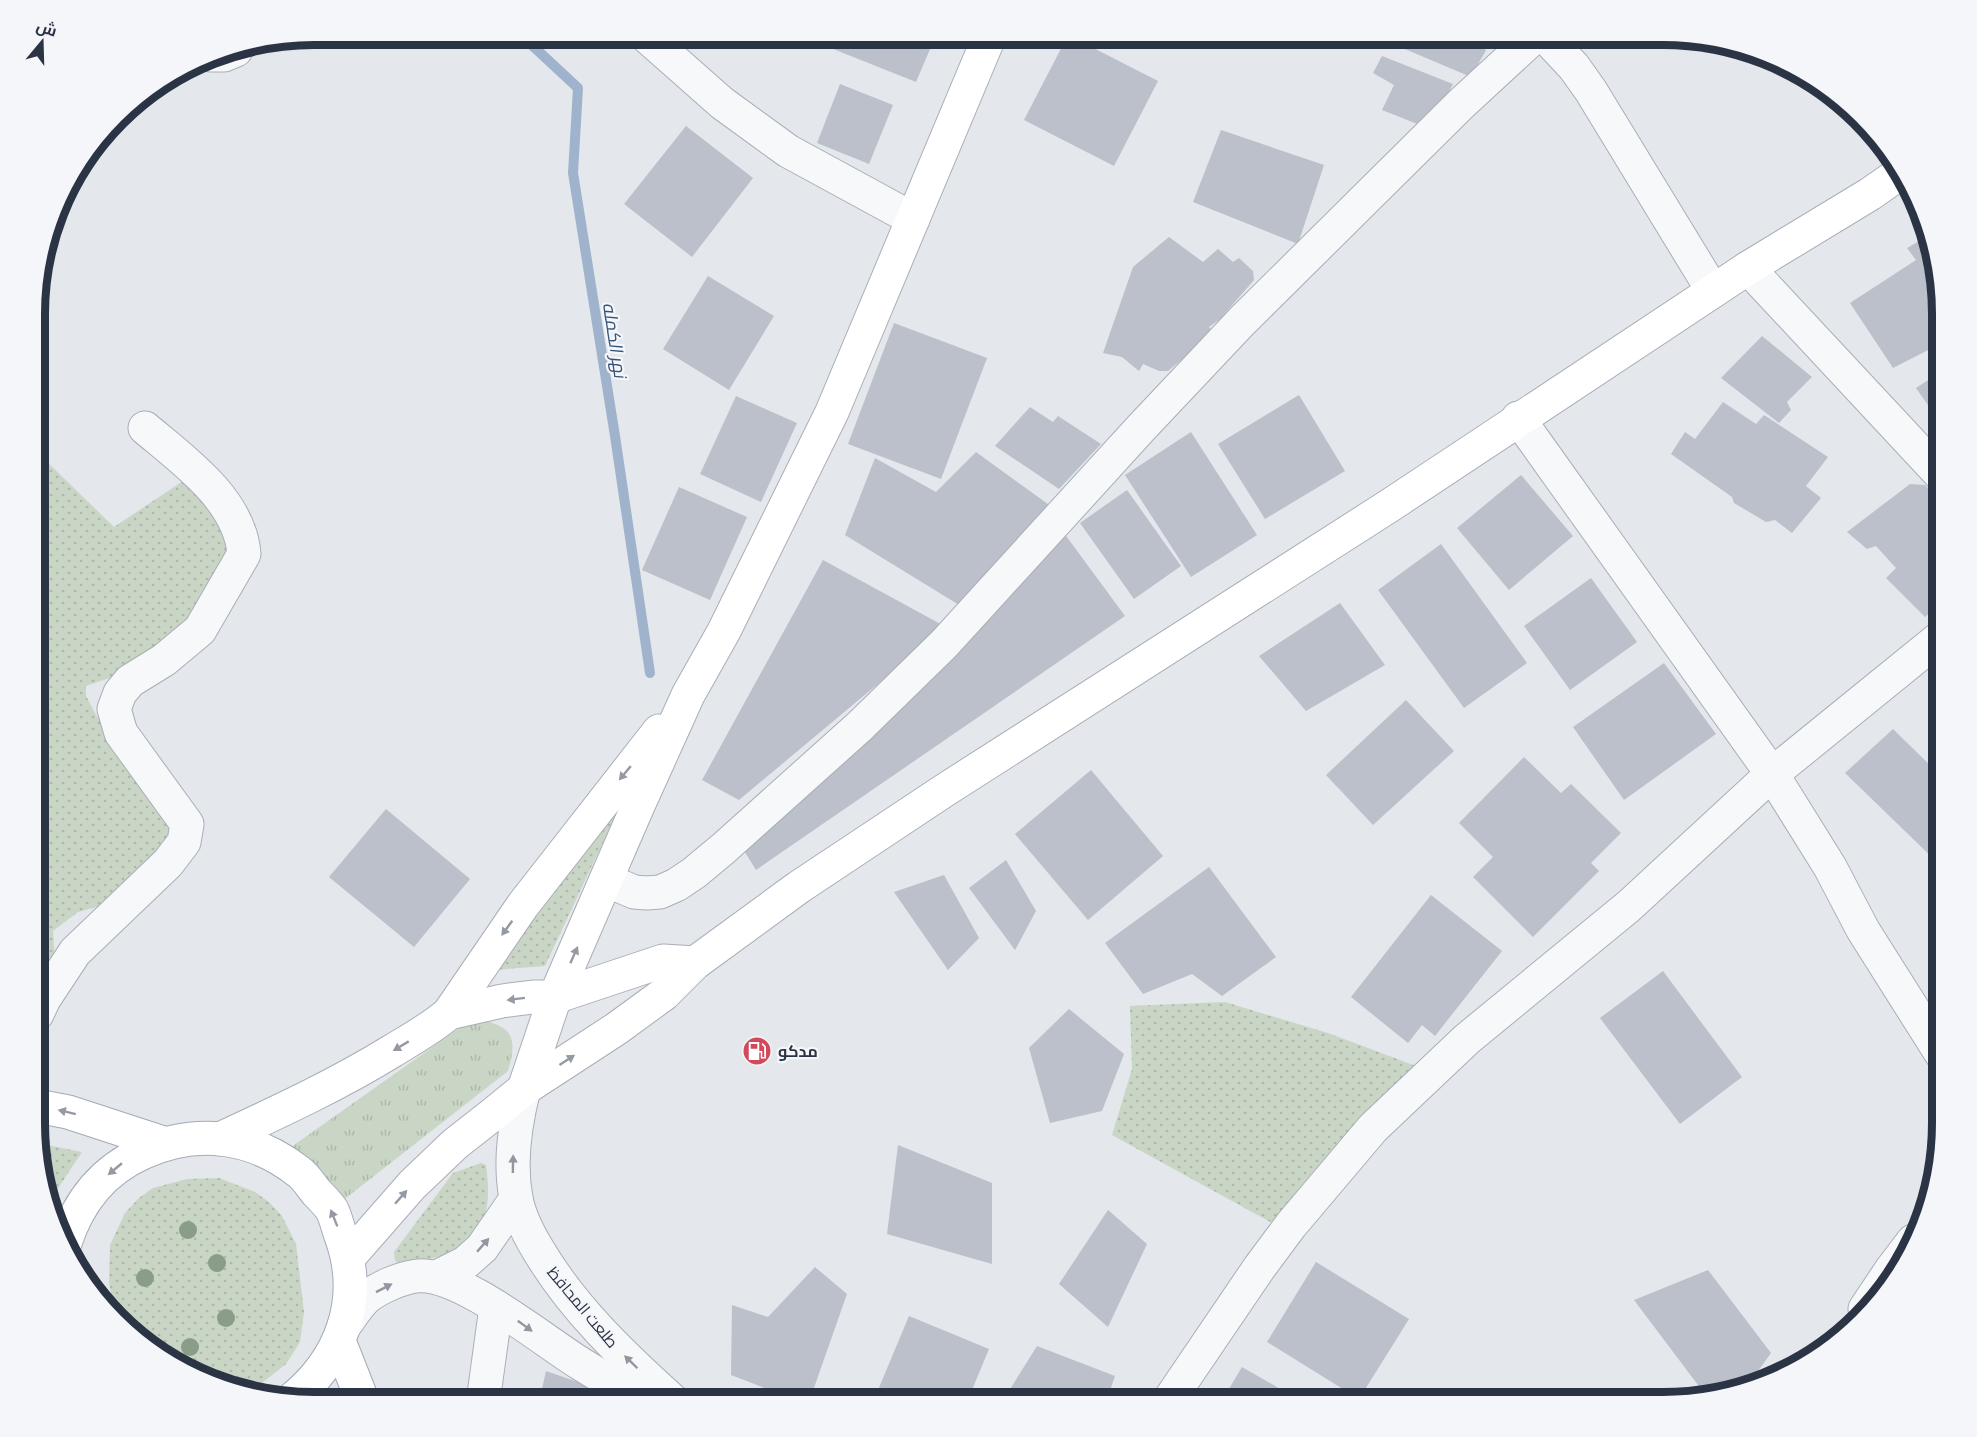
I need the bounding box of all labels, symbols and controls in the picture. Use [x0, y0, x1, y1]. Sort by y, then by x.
north arrow [12, 12, 72, 72]
text: ش [33, 13, 60, 43]
water label: نهر الكمله [596, 300, 635, 382]
one-way arrow [619, 765, 632, 781]
one-way arrow [501, 919, 513, 935]
one-way arrow [569, 947, 578, 964]
one-way arrow [507, 994, 526, 1003]
fuel station icon: مدكو [741, 1035, 773, 1067]
place label: مدكو [778, 1039, 818, 1063]
one-way arrow [393, 1040, 409, 1051]
one-way arrow [559, 1054, 575, 1066]
one-way arrow [58, 1107, 77, 1117]
one-way arrow [508, 1155, 518, 1174]
one-way arrow [108, 1162, 123, 1175]
one-way arrow [394, 1190, 407, 1205]
one-way arrow [329, 1209, 338, 1227]
one-way arrow [476, 1238, 489, 1253]
street label: طلعت المحافظ [542, 1261, 624, 1353]
one-way arrow [375, 1284, 392, 1293]
one-way arrow [516, 1320, 532, 1332]
one-way arrow [624, 1355, 639, 1369]

